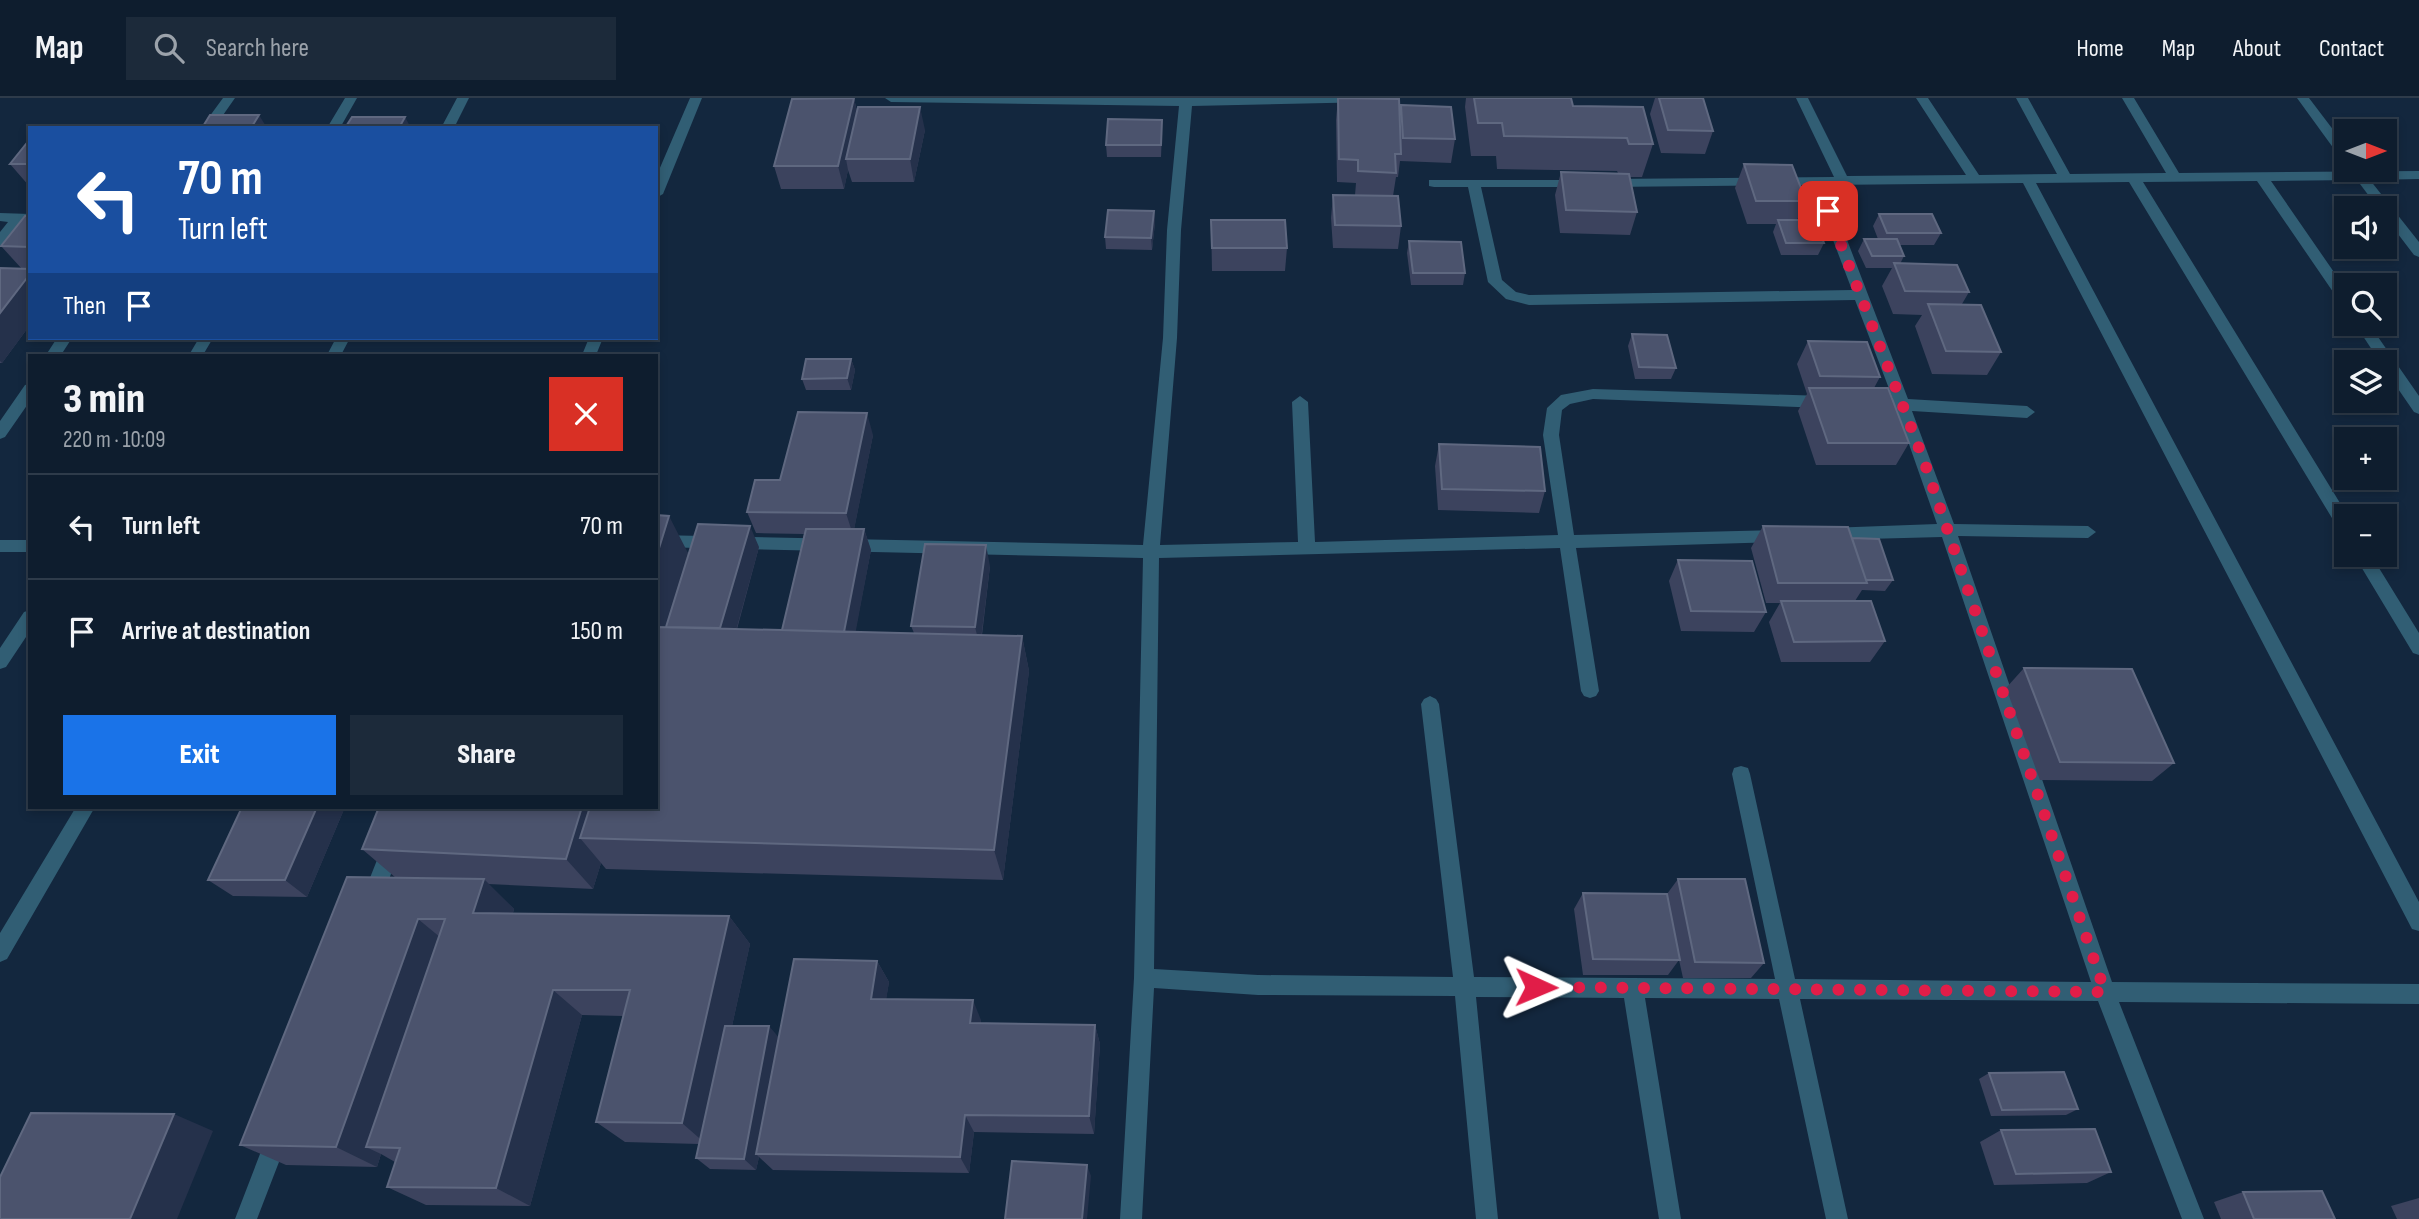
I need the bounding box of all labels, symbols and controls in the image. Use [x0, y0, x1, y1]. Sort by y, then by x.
search box [126, 17, 616, 80]
text: Map [35, 28, 84, 68]
icon: search [150, 29, 188, 67]
text: Search here [206, 33, 309, 64]
text: Home [2076, 34, 2124, 63]
text: Map [2162, 34, 2195, 63]
text: About [2233, 34, 2281, 63]
text: Contact [2319, 34, 2384, 63]
north arrow [2334, 119, 2398, 182]
map controls [2334, 119, 2397, 567]
text: 70 m [178, 150, 263, 209]
icon: left [63, 154, 154, 245]
pin [1798, 181, 1858, 241]
icon: arrive [1809, 192, 1847, 230]
button: sound [2334, 196, 2397, 259]
text: Turn left [178, 210, 268, 249]
button: search [2334, 273, 2397, 336]
icon: arrive [120, 287, 158, 325]
text: Then [63, 291, 106, 322]
button: layers [2334, 350, 2397, 413]
text: 3 min [63, 374, 145, 425]
button: close [549, 377, 623, 451]
text: 220 m · 10:09 [63, 426, 165, 454]
button: + [2334, 427, 2397, 490]
button: − [2334, 504, 2397, 567]
icon: left [63, 508, 101, 546]
text: Turn left [122, 511, 200, 542]
text: 70 m [580, 511, 623, 542]
icon: arrive [63, 613, 101, 651]
text: Arrive at destination [122, 616, 310, 647]
text: 150 m [571, 616, 623, 647]
button: Exit [63, 715, 336, 795]
button: Share [350, 715, 623, 795]
position arrow [1499, 950, 1573, 1024]

